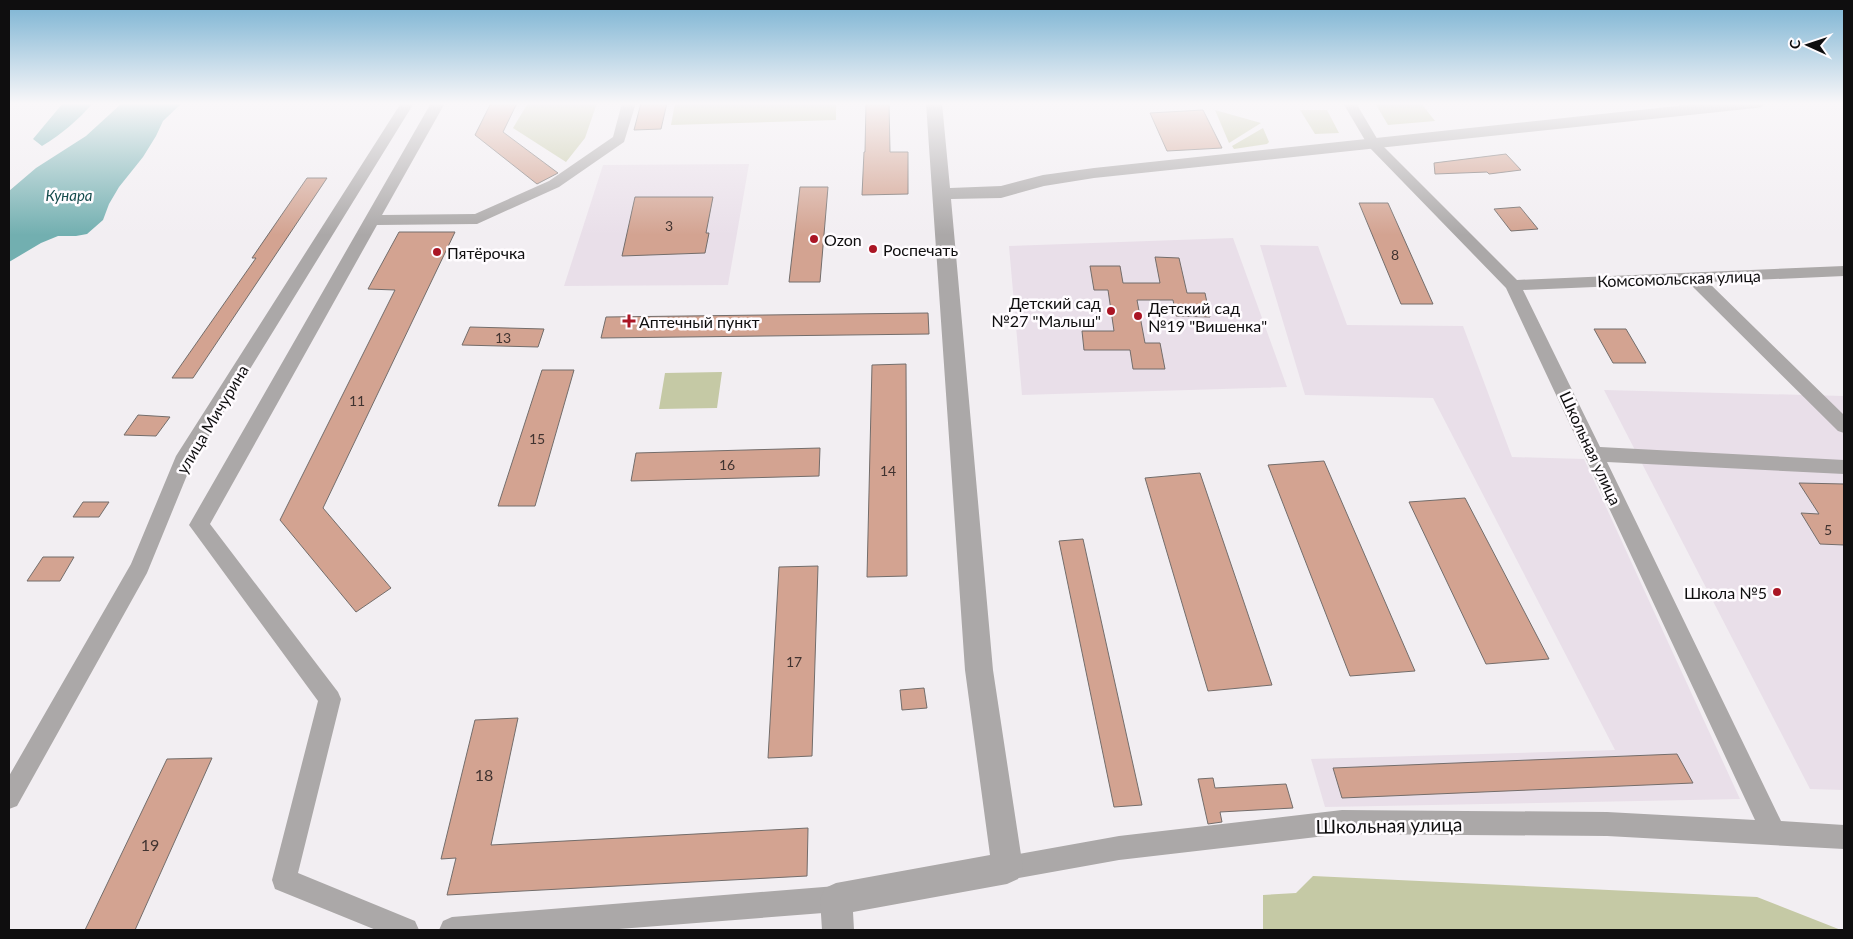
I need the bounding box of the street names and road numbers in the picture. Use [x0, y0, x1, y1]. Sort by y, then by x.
street label: Комсомольская улица [1597, 266, 1761, 290]
street label: улица Мичурина [172, 361, 252, 477]
street label: Школьная улица [1556, 388, 1626, 508]
street label: Школьная улица [1315, 812, 1463, 838]

